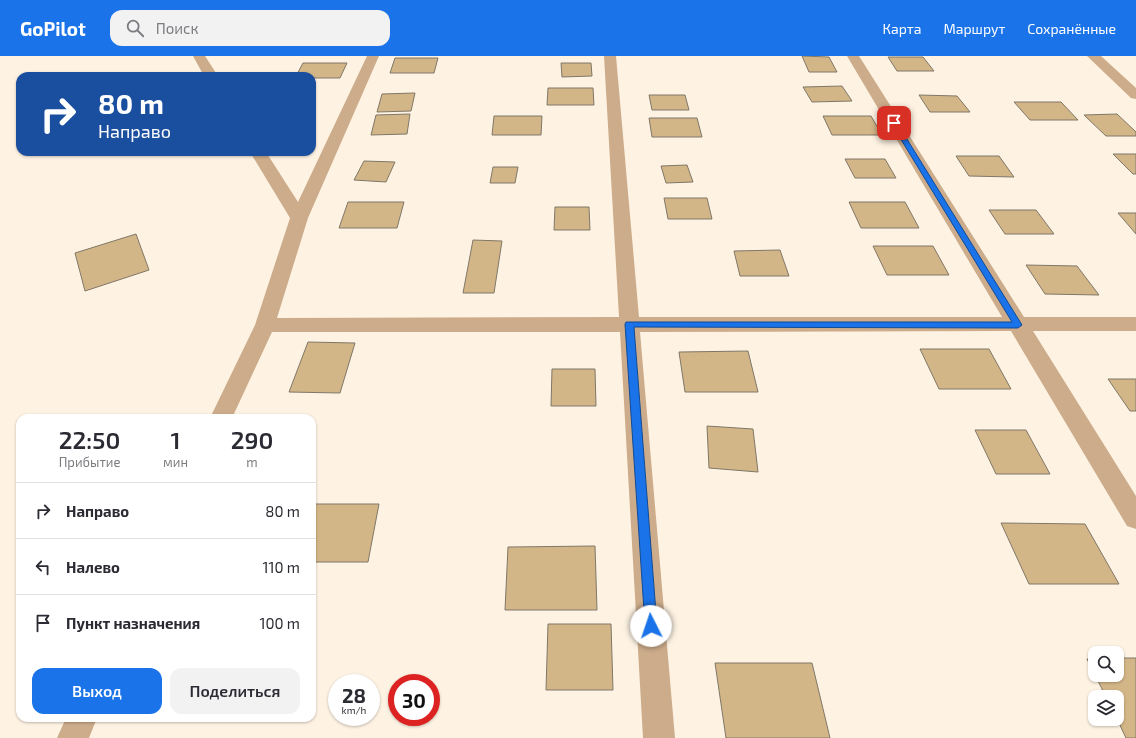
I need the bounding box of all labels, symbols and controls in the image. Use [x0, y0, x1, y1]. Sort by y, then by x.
search box [110, 10, 390, 46]
text: GoPilot [20, 17, 86, 40]
icon: search [124, 17, 146, 39]
text: Поиск [156, 19, 199, 37]
text: Карта [883, 20, 921, 37]
text: Маршрут [943, 20, 1005, 37]
text: Сохранённые [1027, 20, 1116, 37]
text: 80 m [98, 86, 164, 120]
icon: right [32, 88, 84, 140]
pin [877, 106, 911, 140]
icon: arrive [883, 112, 905, 134]
text: Направо [98, 120, 171, 142]
text: 22:50 [59, 425, 120, 454]
text: 1 [171, 425, 181, 454]
text: 290 [231, 425, 273, 454]
text: Прибытие [59, 454, 120, 470]
text: мин [163, 454, 188, 470]
text: m [246, 454, 258, 470]
icon: right [32, 500, 54, 522]
text: Направо [66, 502, 129, 520]
text: 80 m [265, 502, 300, 520]
icon: left [32, 556, 54, 578]
text: Налево [66, 558, 120, 576]
text: 110 m [263, 558, 300, 576]
position arrow [630, 605, 672, 647]
icon: arrive [32, 612, 54, 634]
text: Пункт назначения [66, 614, 200, 632]
text: 100 m [259, 614, 300, 632]
map controls [1088, 646, 1124, 726]
button: search [1088, 646, 1124, 682]
button: Выход [32, 668, 162, 714]
button: Поделиться [170, 668, 300, 714]
speed limit sign: 30 [388, 674, 440, 726]
text: 28 [342, 683, 366, 707]
button: layers [1088, 690, 1124, 726]
text: km/h [342, 704, 366, 716]

